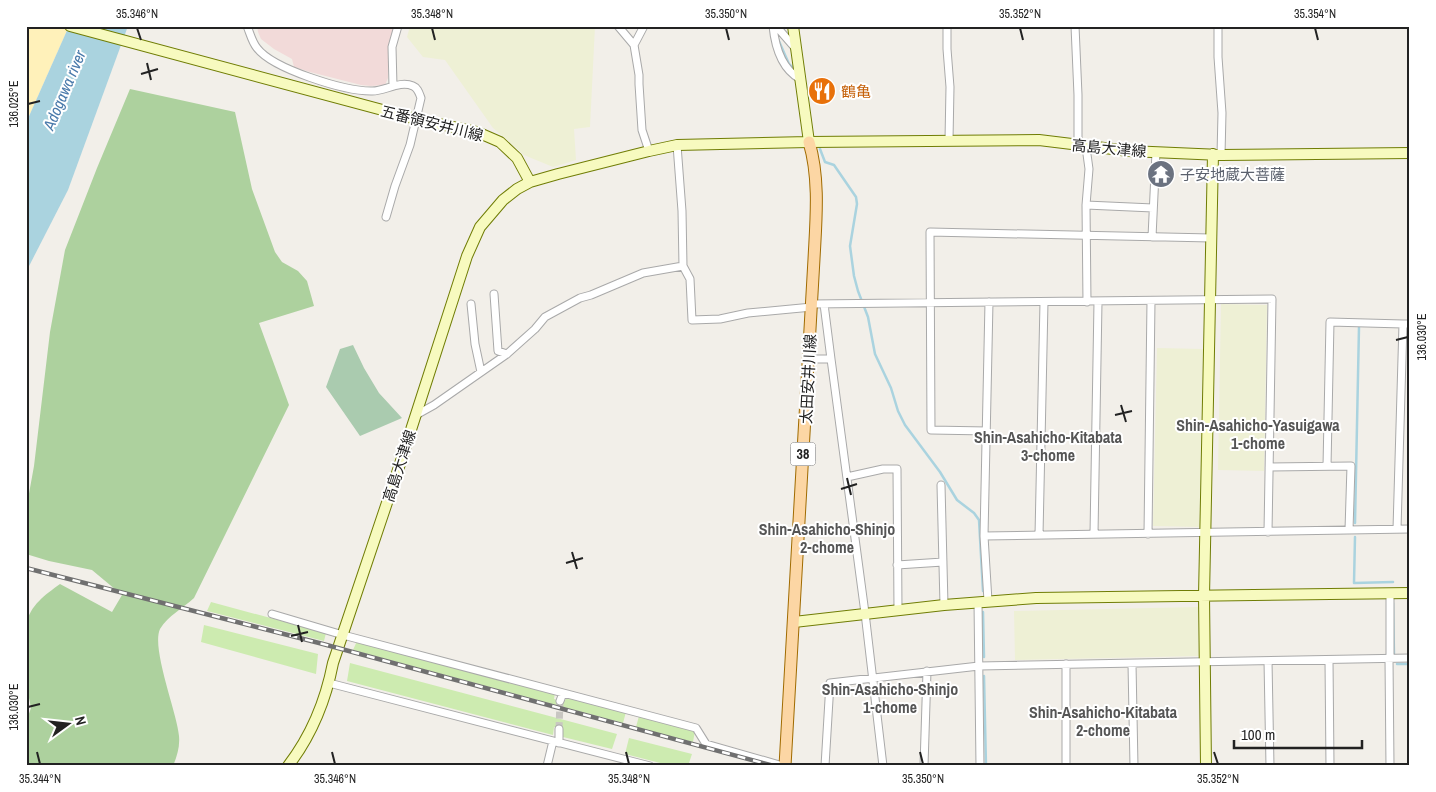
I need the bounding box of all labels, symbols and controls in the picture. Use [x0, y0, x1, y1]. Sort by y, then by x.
text: 35.346°N [116, 6, 158, 22]
text: 35.348°N [411, 6, 453, 22]
text: 35.350°N [705, 6, 747, 22]
text: 35.352°N [999, 6, 1041, 22]
text: 35.354°N [1294, 6, 1336, 22]
water label: Adogawa river [37, 46, 91, 134]
restaurant icon: 鶴亀 [807, 76, 837, 106]
text: 136.025°E [6, 81, 22, 127]
place label: 鶴亀 [841, 81, 871, 102]
street label: 五番領安井川線 [379, 100, 485, 146]
street label: 高島大津線 [1071, 134, 1147, 162]
temple icon: 子安地蔵大菩薩 [1146, 159, 1176, 189]
place label: 子安地蔵大菩薩 [1180, 164, 1285, 185]
text: 136.030°E [1414, 314, 1430, 360]
street label: 太田安井川線 [795, 334, 821, 424]
district label: Shin-Asahicho-Yasuigawa 1-chome [1176, 414, 1340, 454]
district label: Shin-Asahicho-Kitabata 3-chome [974, 426, 1123, 466]
street label: 高島大津線 [377, 427, 421, 505]
road number: 38 [790, 442, 816, 466]
district label: Shin-Asahicho-Shinjo 2-chome [759, 518, 895, 558]
district label: Shin-Asahicho-Shinjo 1-chome [822, 678, 958, 718]
text: 136.030°E [6, 684, 22, 730]
north arrow [42, 700, 92, 750]
district label: Shin-Asahicho-Kitabata 2-chome [1029, 701, 1178, 741]
text: N [71, 714, 90, 727]
scale bar [1234, 717, 1361, 749]
text: 100 m [1241, 724, 1275, 745]
text: 35.344°N [19, 771, 61, 787]
text: 35.346°N [314, 771, 356, 787]
text: 35.348°N [608, 771, 650, 787]
text: 35.350°N [902, 771, 944, 787]
text: 35.352°N [1197, 771, 1239, 787]

